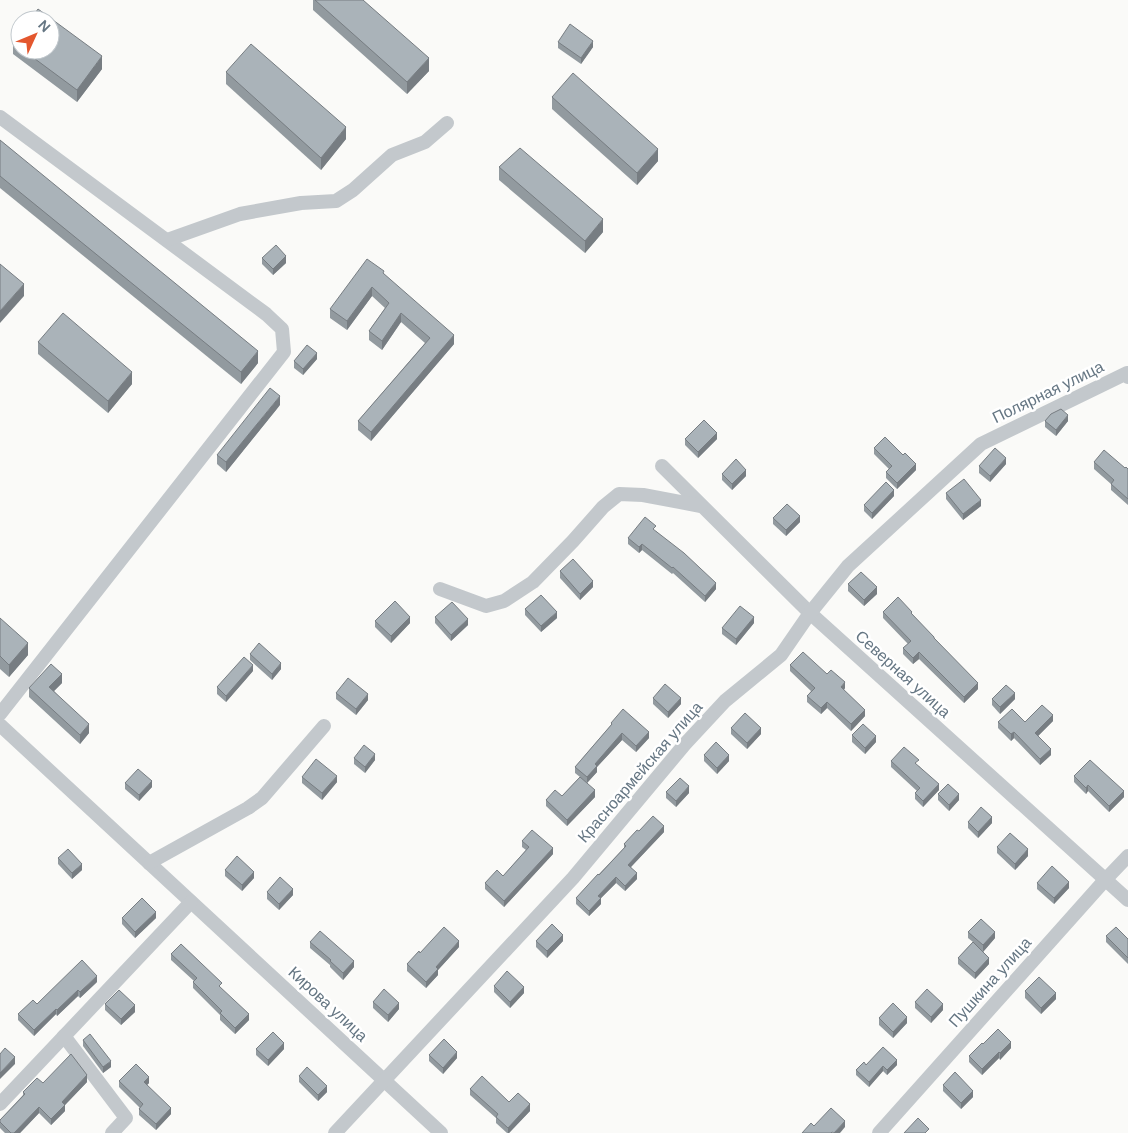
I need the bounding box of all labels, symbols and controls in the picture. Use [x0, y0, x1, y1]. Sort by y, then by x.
north arrow [10, 10, 60, 60]
text: N [34, 16, 54, 36]
street label: Полярная улица [989, 356, 1107, 428]
street label: Северная улица [851, 626, 955, 722]
street label: Красноармейская улица [573, 697, 707, 847]
street label: Пушкина улица [944, 932, 1036, 1031]
street label: Кирова улица [284, 962, 372, 1046]

